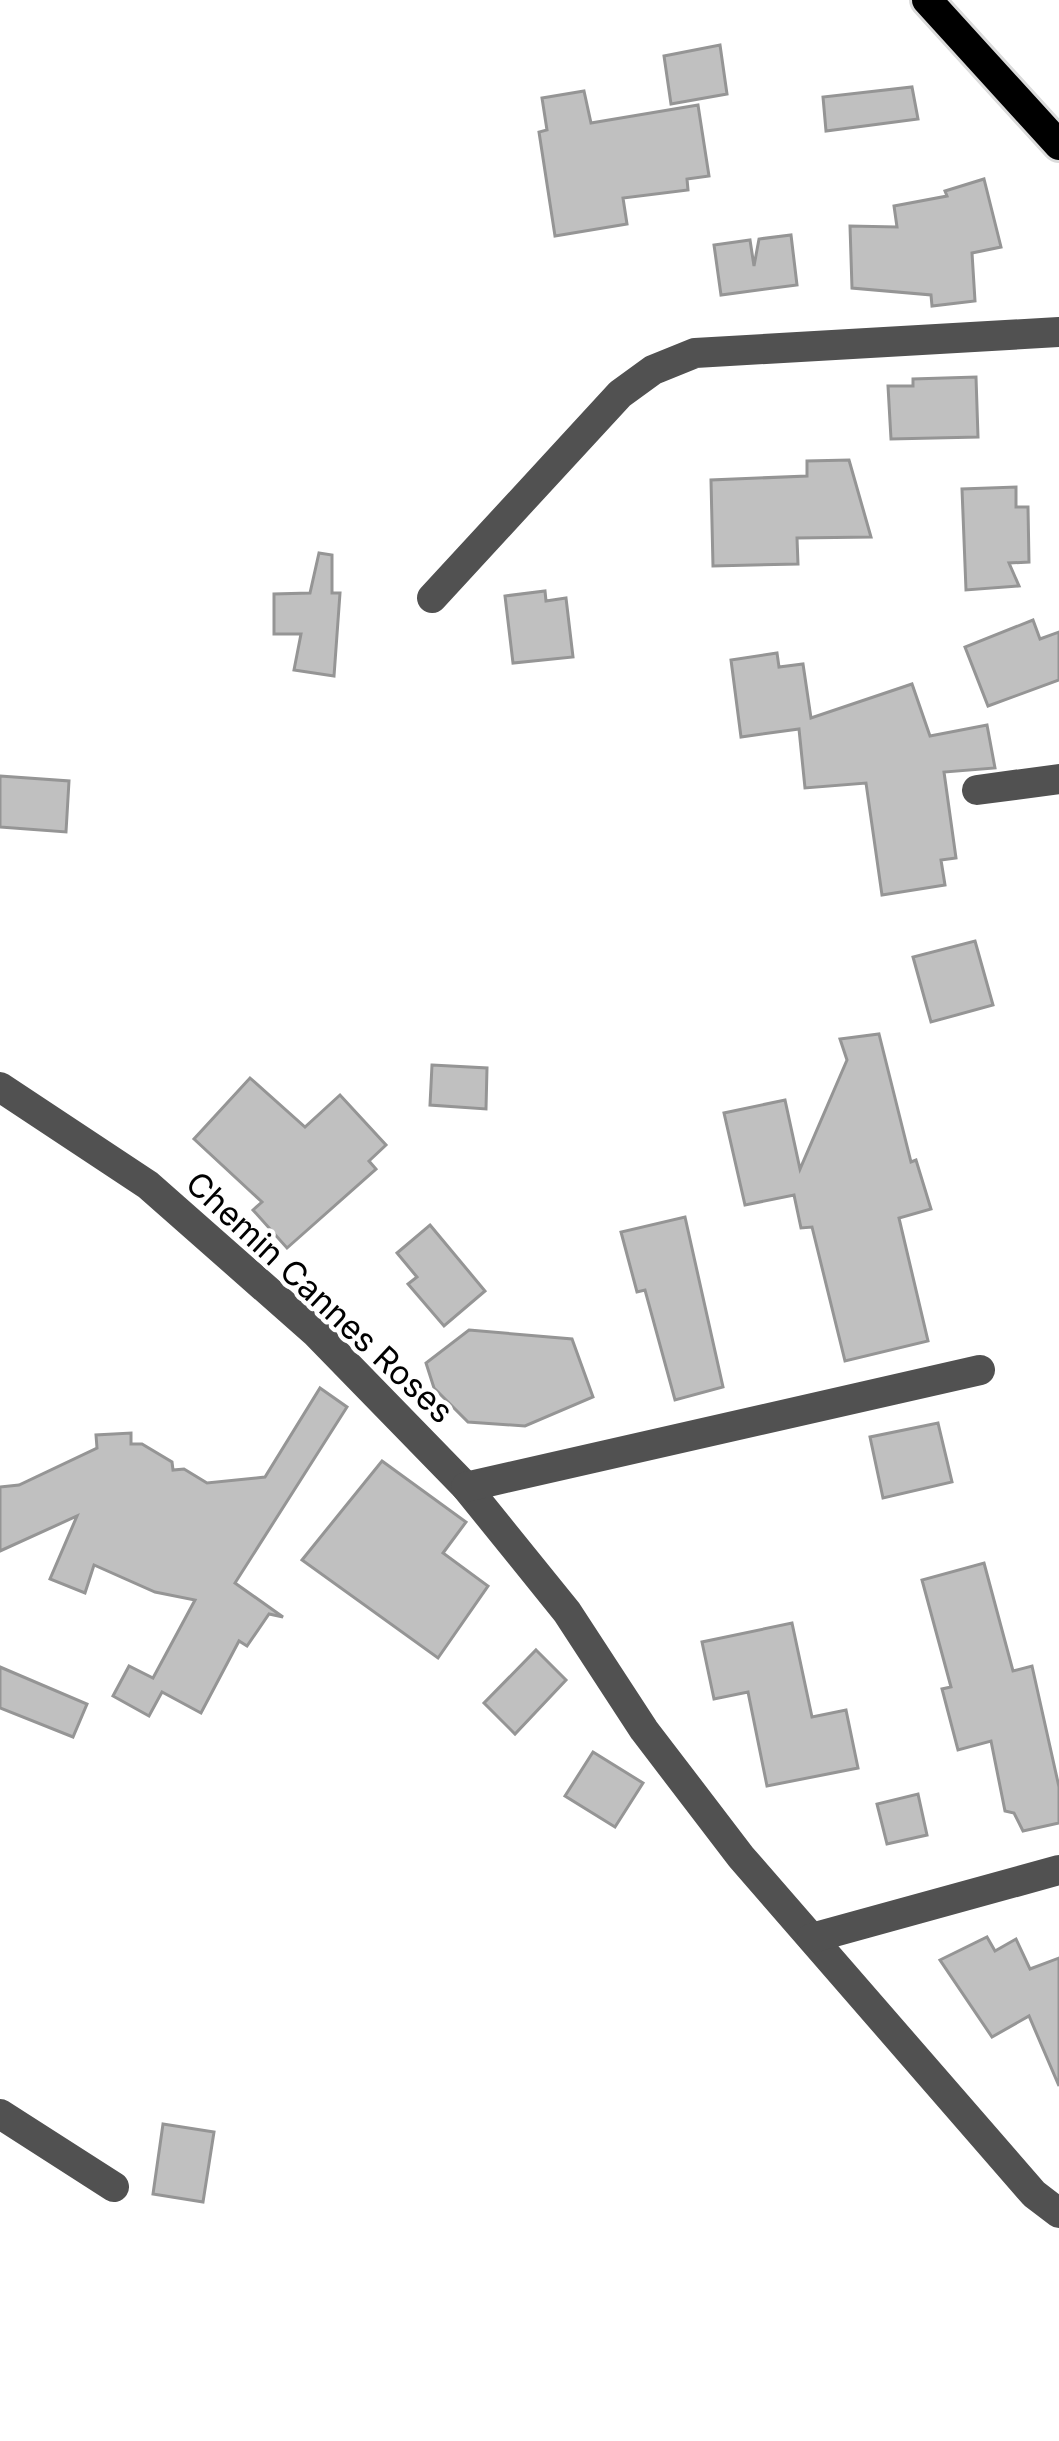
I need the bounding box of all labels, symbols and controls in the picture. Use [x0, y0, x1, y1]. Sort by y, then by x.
street label: Chemin Cannes Roses [178, 1163, 462, 1431]

